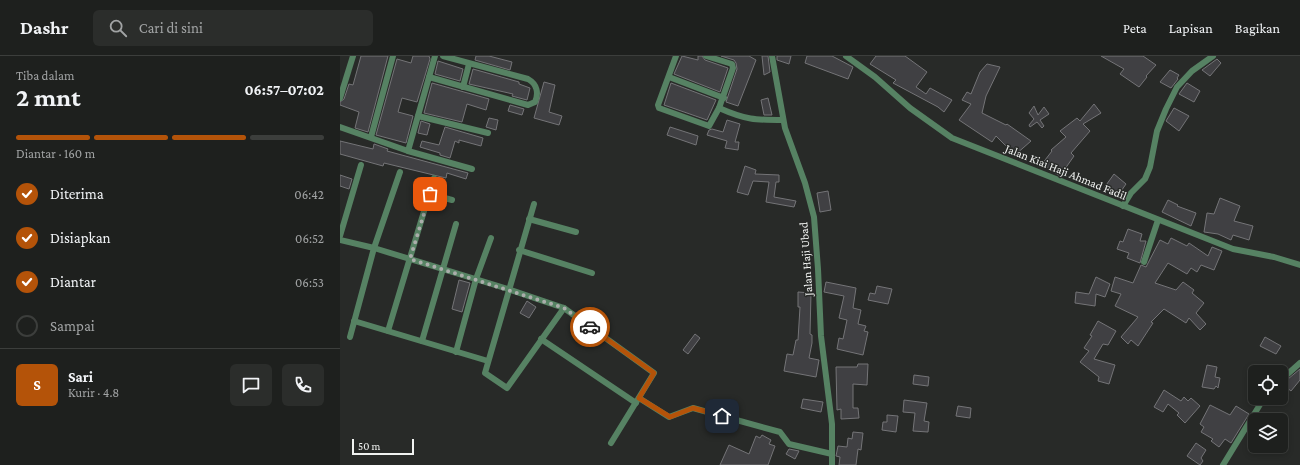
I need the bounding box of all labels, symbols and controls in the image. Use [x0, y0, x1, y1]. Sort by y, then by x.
search box [93, 10, 373, 46]
text: Dashr [20, 17, 69, 38]
icon: search [107, 17, 129, 39]
text: Cari di sini [139, 20, 203, 36]
text: Peta [1123, 20, 1147, 36]
text: Lapisan [1169, 20, 1213, 36]
text: Bagikan [1235, 20, 1280, 36]
text: Tiba dalam [16, 68, 74, 83]
text: 06:57–07:02 [244, 82, 324, 98]
text: 2 mnt [16, 83, 81, 112]
street label: Jalan Kiai Haji Ahmad Fadil [1002, 141, 1129, 203]
text: Diantar · 160 m [16, 146, 95, 161]
pin [413, 177, 447, 211]
icon: check [16, 183, 38, 205]
icon: bag [419, 183, 441, 205]
text: Diterima [50, 186, 104, 202]
text: 06:42 [294, 187, 324, 202]
street label: Jalan Haji Ubad [796, 221, 816, 297]
icon: check [16, 227, 38, 249]
text: Disiapkan [50, 230, 111, 246]
text: 06:52 [295, 231, 324, 246]
icon: check [16, 271, 38, 293]
text: Diantar [50, 274, 96, 290]
text: 06:53 [295, 275, 324, 290]
courier [570, 307, 610, 347]
icon: car [579, 316, 601, 338]
text: Sampai [50, 318, 95, 334]
button: chat [230, 364, 272, 406]
button: phone [282, 364, 324, 406]
map controls [1248, 365, 1288, 453]
button: locate [1248, 365, 1288, 405]
text: Sari [68, 369, 93, 385]
text: S [33, 377, 41, 393]
text: Kurir · 4.8 [68, 385, 119, 400]
pin [705, 399, 739, 433]
icon: home [711, 405, 733, 427]
button: layers [1248, 413, 1288, 453]
scale bar [352, 437, 414, 456]
text: 50 m [358, 440, 380, 452]

